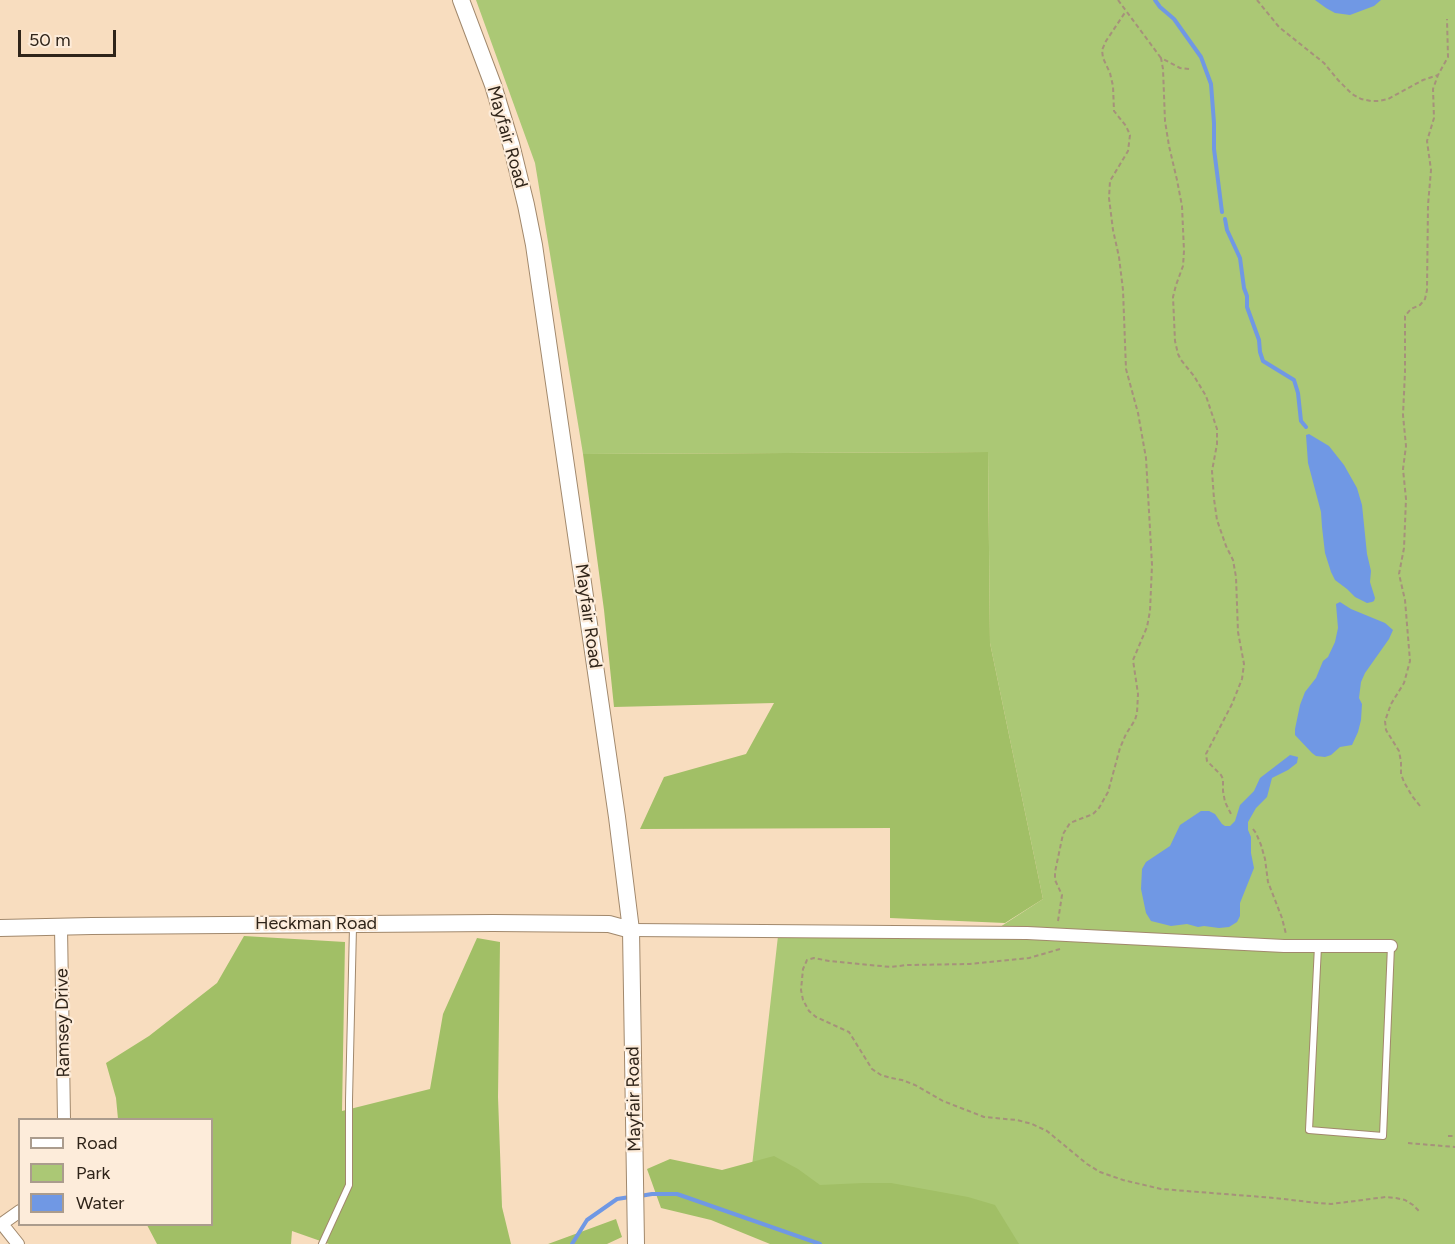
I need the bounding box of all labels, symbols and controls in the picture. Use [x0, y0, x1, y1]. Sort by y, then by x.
scale bar [21, 18, 118, 56]
text: 50 m [29, 29, 71, 51]
street label: Mayfair Road [482, 83, 532, 191]
street label: Mayfair Road [570, 562, 606, 670]
street label: Heckman Road [255, 913, 377, 935]
street label: Ramsey Drive [51, 968, 75, 1078]
street label: Mayfair Road [622, 1046, 646, 1152]
legend [18, 1118, 213, 1226]
text: Road [76, 1132, 117, 1154]
text: Park [76, 1162, 110, 1184]
text: Water [76, 1192, 124, 1214]

